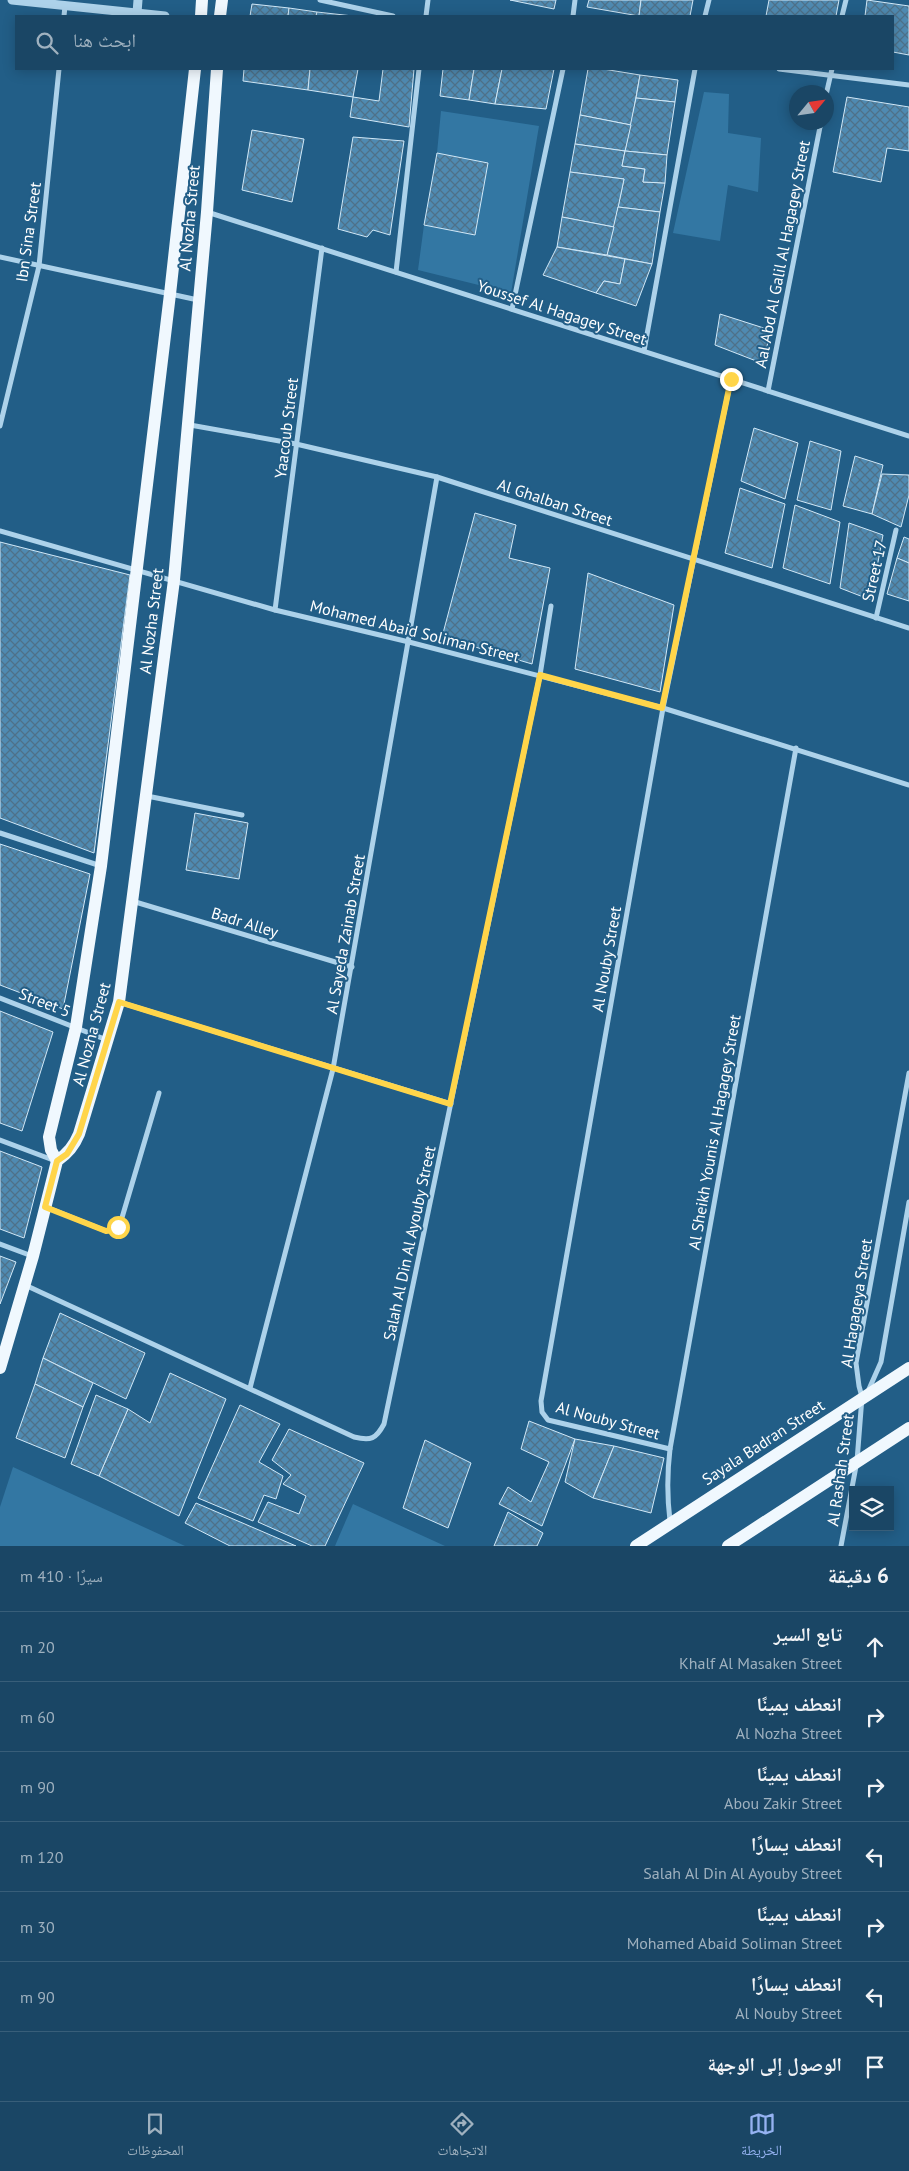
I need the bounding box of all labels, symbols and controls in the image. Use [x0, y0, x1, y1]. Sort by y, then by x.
search box [15, 15, 894, 70]
text: ابحث هنا [73, 28, 136, 52]
icon: search [33, 29, 61, 57]
north arrow [789, 85, 834, 130]
street label: Aal Abd Al Galil Al Hagagey Street [750, 138, 814, 370]
street label: Al Nozha Street [174, 164, 204, 272]
street label: Ibn Sina Street [11, 180, 45, 283]
street label: Youssef Al Hagagey Street [475, 275, 650, 349]
route end [720, 368, 743, 391]
street label: Yaacoub Street [270, 376, 302, 480]
street label: Al Ghalban Street [495, 474, 616, 530]
street label: Street 17 [857, 538, 891, 604]
street label: Al Nozha Street [135, 566, 167, 675]
street label: Mohamed Abaid Soliman Street [308, 595, 522, 667]
street label: Al Sayeda Zainab Street [321, 852, 369, 1015]
street label: Badr Alley [209, 902, 281, 942]
street label: Al Nouby Street [587, 904, 625, 1013]
street label: Al Nozha Street [68, 979, 115, 1088]
street label: Street 5 [16, 983, 74, 1021]
street label: Al Sheikh Younis Al Hagagey Street [683, 1012, 745, 1251]
street label: Salah Al Din Al Ayouby Street [379, 1143, 440, 1342]
route start [107, 1216, 130, 1239]
street label: Al Hagageya Street [836, 1236, 876, 1369]
street label: Sayala Badran Street [698, 1395, 828, 1489]
street label: Al Nouby Street [554, 1397, 663, 1444]
street label: Al Rashah Street [822, 1412, 858, 1527]
map controls [849, 1486, 894, 1531]
button: layers [849, 1486, 894, 1531]
text: 6 دقيقة [828, 1562, 889, 1589]
text: سيرًا · 410 m [20, 1566, 103, 1586]
text: تابع السير [774, 1622, 842, 1646]
icon: ahead [861, 1633, 889, 1661]
text: 20 m [20, 1637, 55, 1657]
text: Khalf Al Masaken Street [679, 1653, 842, 1673]
text: انعطف يمينًا [757, 1692, 842, 1716]
icon: right [861, 1703, 889, 1731]
text: 60 m [20, 1707, 55, 1727]
text: Al Nozha Street [736, 1723, 842, 1743]
text: انعطف يمينًا [757, 1762, 842, 1786]
icon: right [861, 1773, 889, 1801]
text: 90 m [20, 1777, 55, 1797]
text: Abou Zakir Street [724, 1793, 842, 1813]
text: انعطف يسارًا [751, 1832, 842, 1856]
icon: left [861, 1843, 889, 1871]
text: 120 m [20, 1847, 63, 1867]
text: Salah Al Din Al Ayouby Street [643, 1863, 842, 1883]
text: انعطف يمينًا [757, 1902, 842, 1926]
icon: right [861, 1913, 889, 1941]
text: 30 m [20, 1917, 55, 1937]
text: Mohamed Abaid Soliman Street [627, 1933, 842, 1953]
text: انعطف يسارًا [751, 1972, 842, 1996]
icon: left [861, 1983, 889, 2011]
text: 90 m [20, 1987, 55, 2007]
text: Al Nouby Street [735, 2003, 842, 2023]
text: الوصول إلى الوجهة [707, 2052, 842, 2076]
icon: arrive [861, 2053, 889, 2081]
tab: المحفوظات [127, 2110, 184, 2164]
tab: الاتجاهات [438, 2110, 487, 2164]
tab: الخريطة [741, 2110, 782, 2164]

